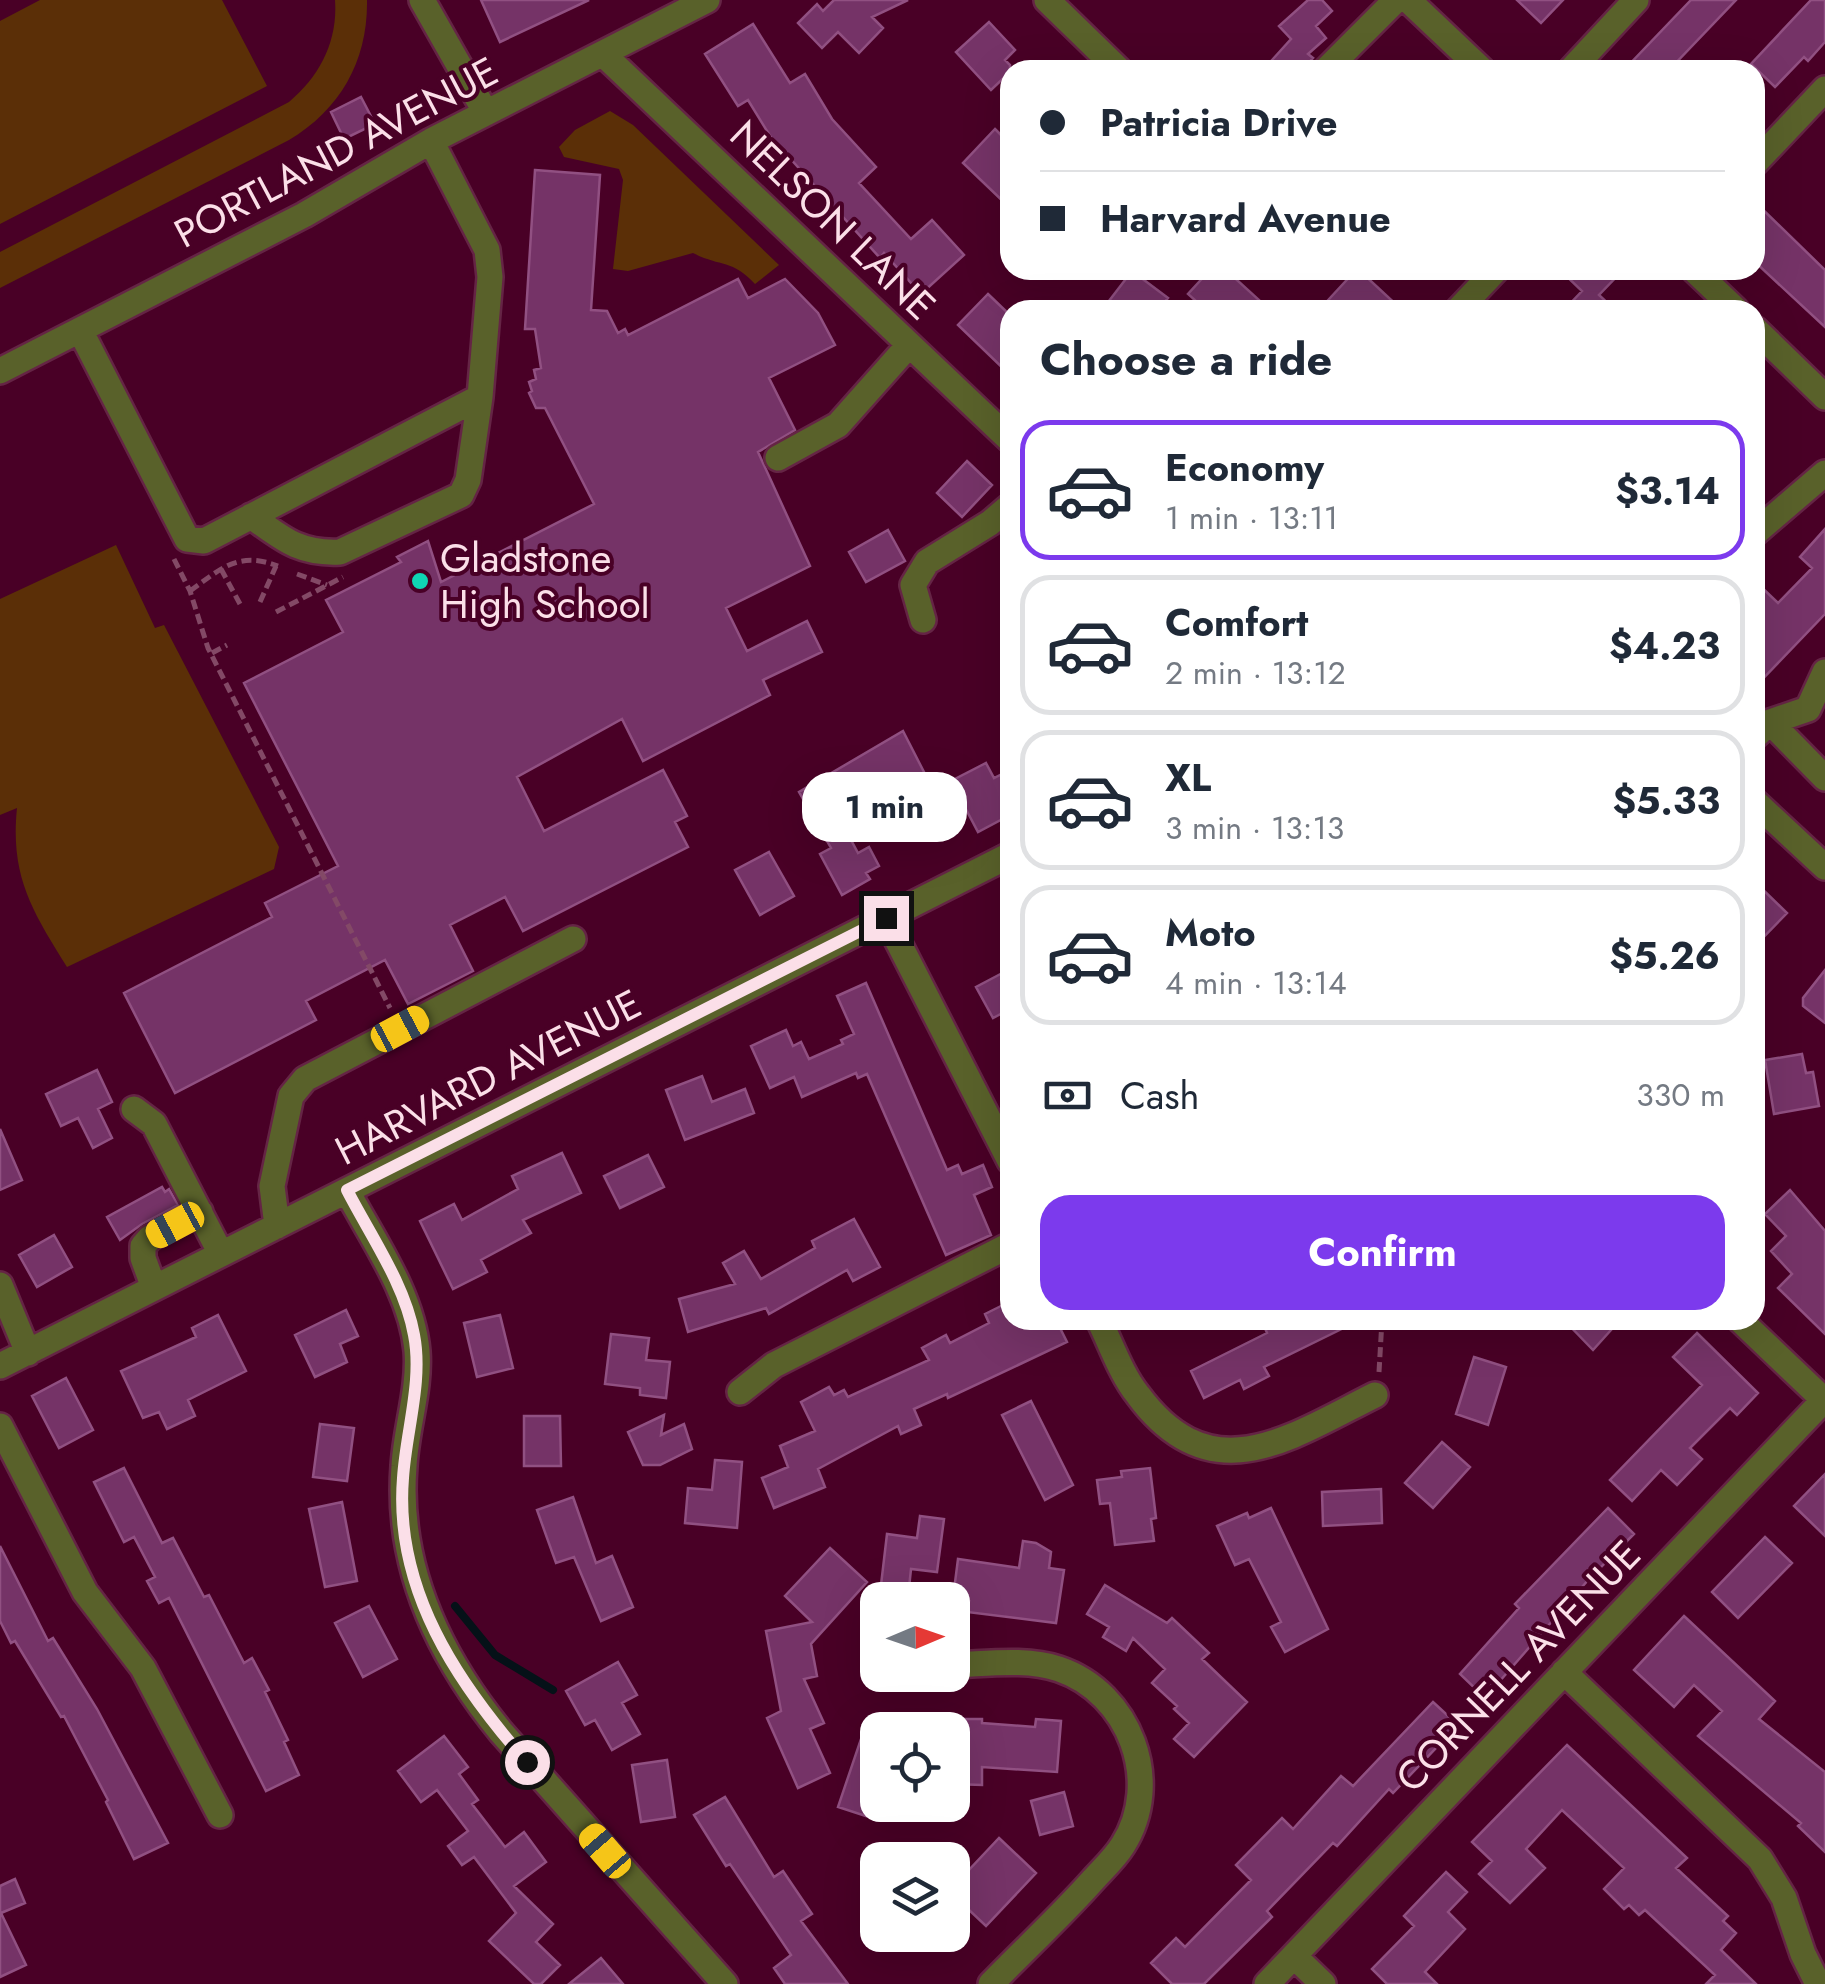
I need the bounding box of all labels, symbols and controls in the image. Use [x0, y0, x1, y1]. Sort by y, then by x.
street label: PORTLAND AVENUE [164, 42, 508, 262]
text: Patricia Drive [1100, 95, 1338, 150]
street label: NELSON LANE [717, 107, 949, 333]
text: Harvard Avenue [1100, 191, 1391, 246]
text: Choose a ride [1040, 327, 1332, 392]
text: Economy [1165, 440, 1324, 495]
icon: car [1045, 445, 1135, 535]
text: $3.14 [1615, 463, 1720, 518]
text: 1 min · 13:11 [1165, 495, 1338, 541]
place label: Gladstone High School [440, 529, 650, 633]
marker: Gladstone High School [409, 570, 431, 592]
text: Comfort [1165, 595, 1308, 650]
icon: car [1045, 600, 1135, 690]
text: $4.23 [1609, 618, 1720, 673]
text: 2 min · 13:12 [1165, 650, 1346, 696]
text: XL [1165, 750, 1211, 805]
icon: car [1045, 755, 1135, 845]
callout: 1 min [804, 773, 968, 843]
text: $5.33 [1612, 773, 1720, 828]
text: 1 min [845, 784, 924, 830]
text: 3 min · 13:13 [1165, 805, 1344, 851]
route end [864, 896, 909, 941]
text: Moto [1165, 905, 1256, 960]
icon: car [1045, 910, 1135, 1000]
text: $5.26 [1609, 928, 1720, 983]
text: 4 min · 13:14 [1165, 960, 1347, 1006]
street label: HARVARD AVENUE [325, 975, 651, 1179]
car [366, 1002, 434, 1056]
icon: cash [1040, 1068, 1095, 1123]
text: Cash [1120, 1068, 1200, 1123]
text: 330 m [1636, 1072, 1725, 1118]
button: Confirm [1040, 1195, 1725, 1310]
car [141, 1198, 209, 1252]
street label: CORNELL AVENUE [1382, 1527, 1654, 1805]
north arrow [860, 1582, 970, 1692]
map controls [860, 1582, 970, 1952]
button: locate [860, 1712, 970, 1822]
route start [505, 1740, 550, 1785]
car [574, 1819, 636, 1883]
button: layers [860, 1842, 970, 1952]

